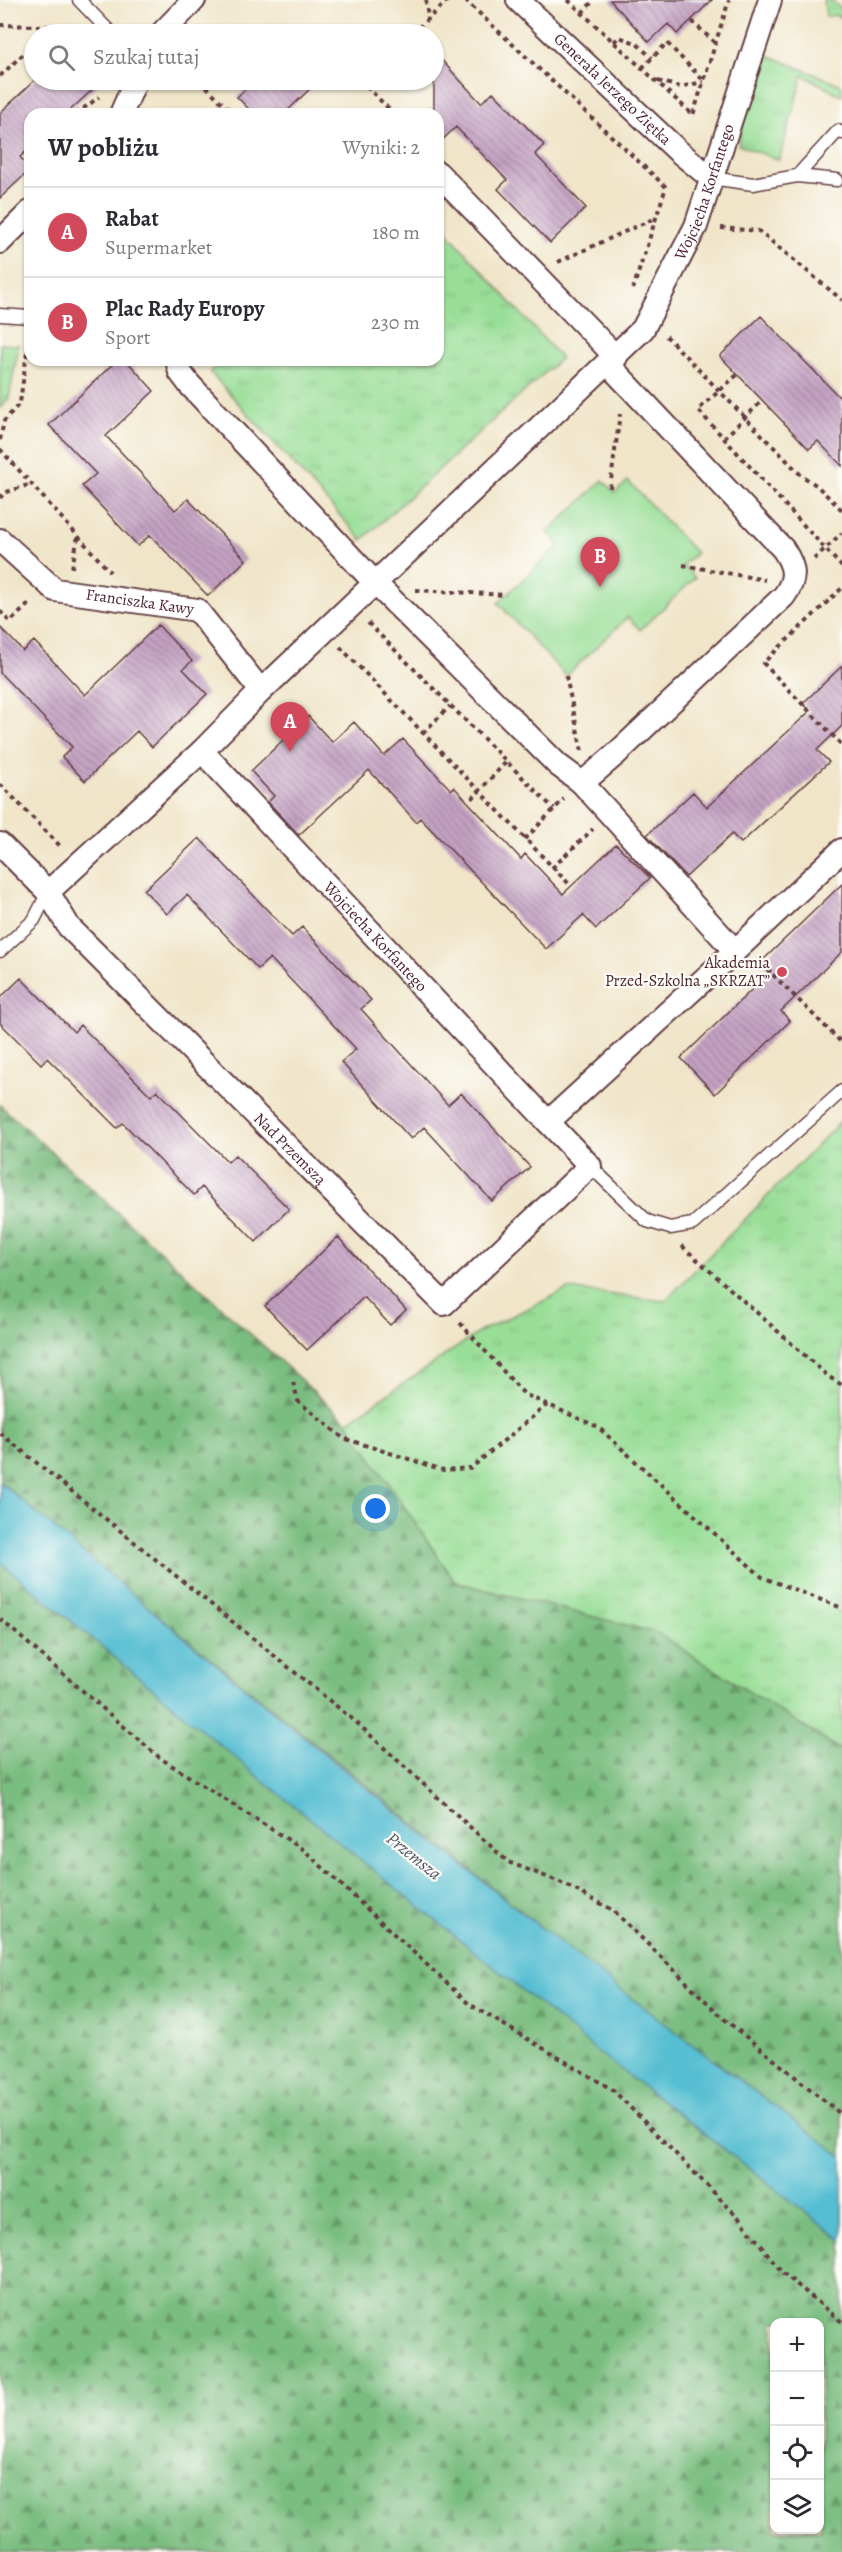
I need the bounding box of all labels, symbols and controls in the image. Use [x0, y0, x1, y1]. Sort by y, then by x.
search box [24, 24, 444, 90]
street label: Generała Jerzego Ziętka [549, 28, 677, 151]
icon: search [45, 41, 78, 74]
text: Szukaj tutaj [93, 42, 199, 72]
street label: Wojciecha Korfantego [669, 121, 740, 265]
text: W pobliżu [48, 130, 159, 165]
text: Wyniki: 2 [343, 134, 420, 161]
text: Rabat [105, 204, 159, 234]
text: A [61, 219, 74, 246]
text: 180 m [372, 219, 420, 246]
text: Supermarket [105, 234, 212, 261]
text: Plac Rady Europy [105, 294, 264, 324]
text: B [61, 309, 74, 336]
text: 230 m [371, 309, 420, 336]
text: Sport [105, 324, 150, 351]
pin: B [580, 538, 620, 587]
street label: Franciszka Kawy [84, 583, 196, 621]
pin: A [270, 702, 310, 752]
street label: Wojciecha Korfantego [318, 876, 432, 997]
place label: Akademia Przed-Szkolna „SKRZAT” [605, 952, 771, 992]
marker: Akademia Przed-Szkolna „SKRZAT” [775, 965, 789, 979]
street label: Nad Przemszą [249, 1108, 331, 1191]
your location [361, 1494, 390, 1523]
water label: Przemsza [382, 1827, 446, 1885]
map controls [770, 2318, 824, 2534]
button: + [770, 2318, 824, 2372]
button: − [770, 2372, 824, 2426]
button: locate [770, 2426, 824, 2480]
button: layers [770, 2480, 824, 2534]

